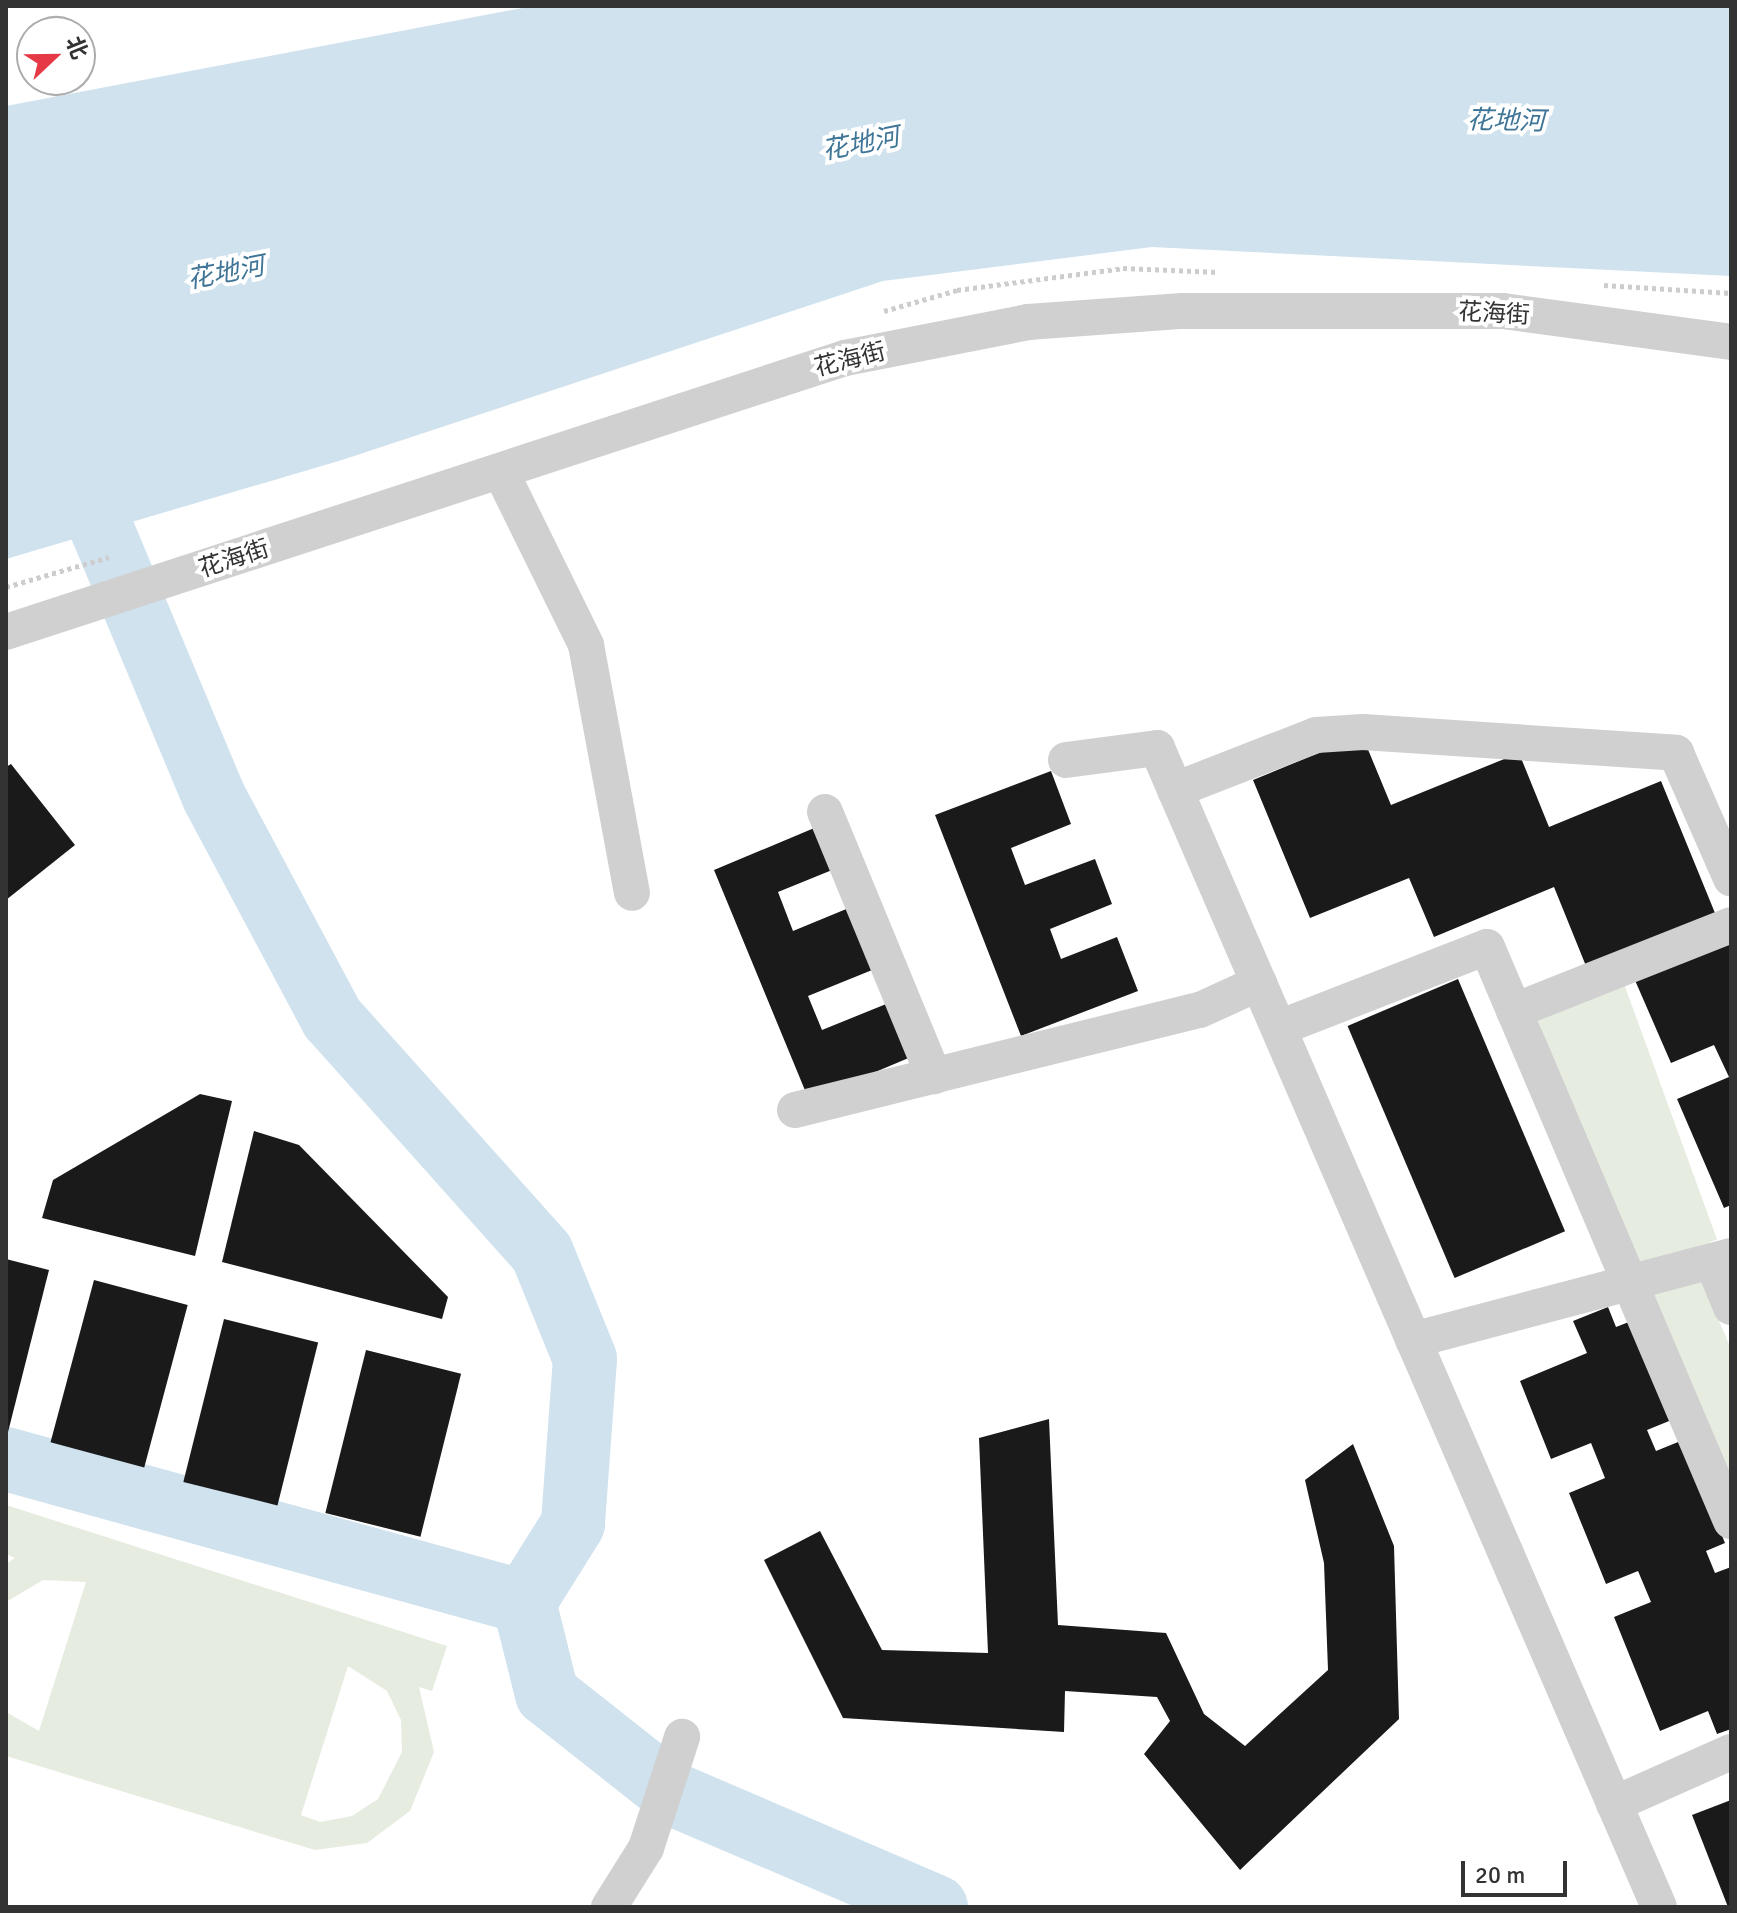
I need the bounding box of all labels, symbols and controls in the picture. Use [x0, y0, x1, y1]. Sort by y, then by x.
north arrow [16, 16, 96, 96]
text: 北 [60, 32, 93, 63]
water label: 花地河 [1467, 106, 1545, 138]
water label: 花地河 [820, 122, 902, 168]
water label: 花地河 [185, 251, 267, 297]
street label: 花海街 [1457, 298, 1531, 330]
street label: 花海街 [812, 337, 888, 383]
street label: 花海街 [195, 534, 273, 584]
scale bar [1465, 1845, 1571, 1895]
text: 20 m [1475, 1860, 1525, 1890]

